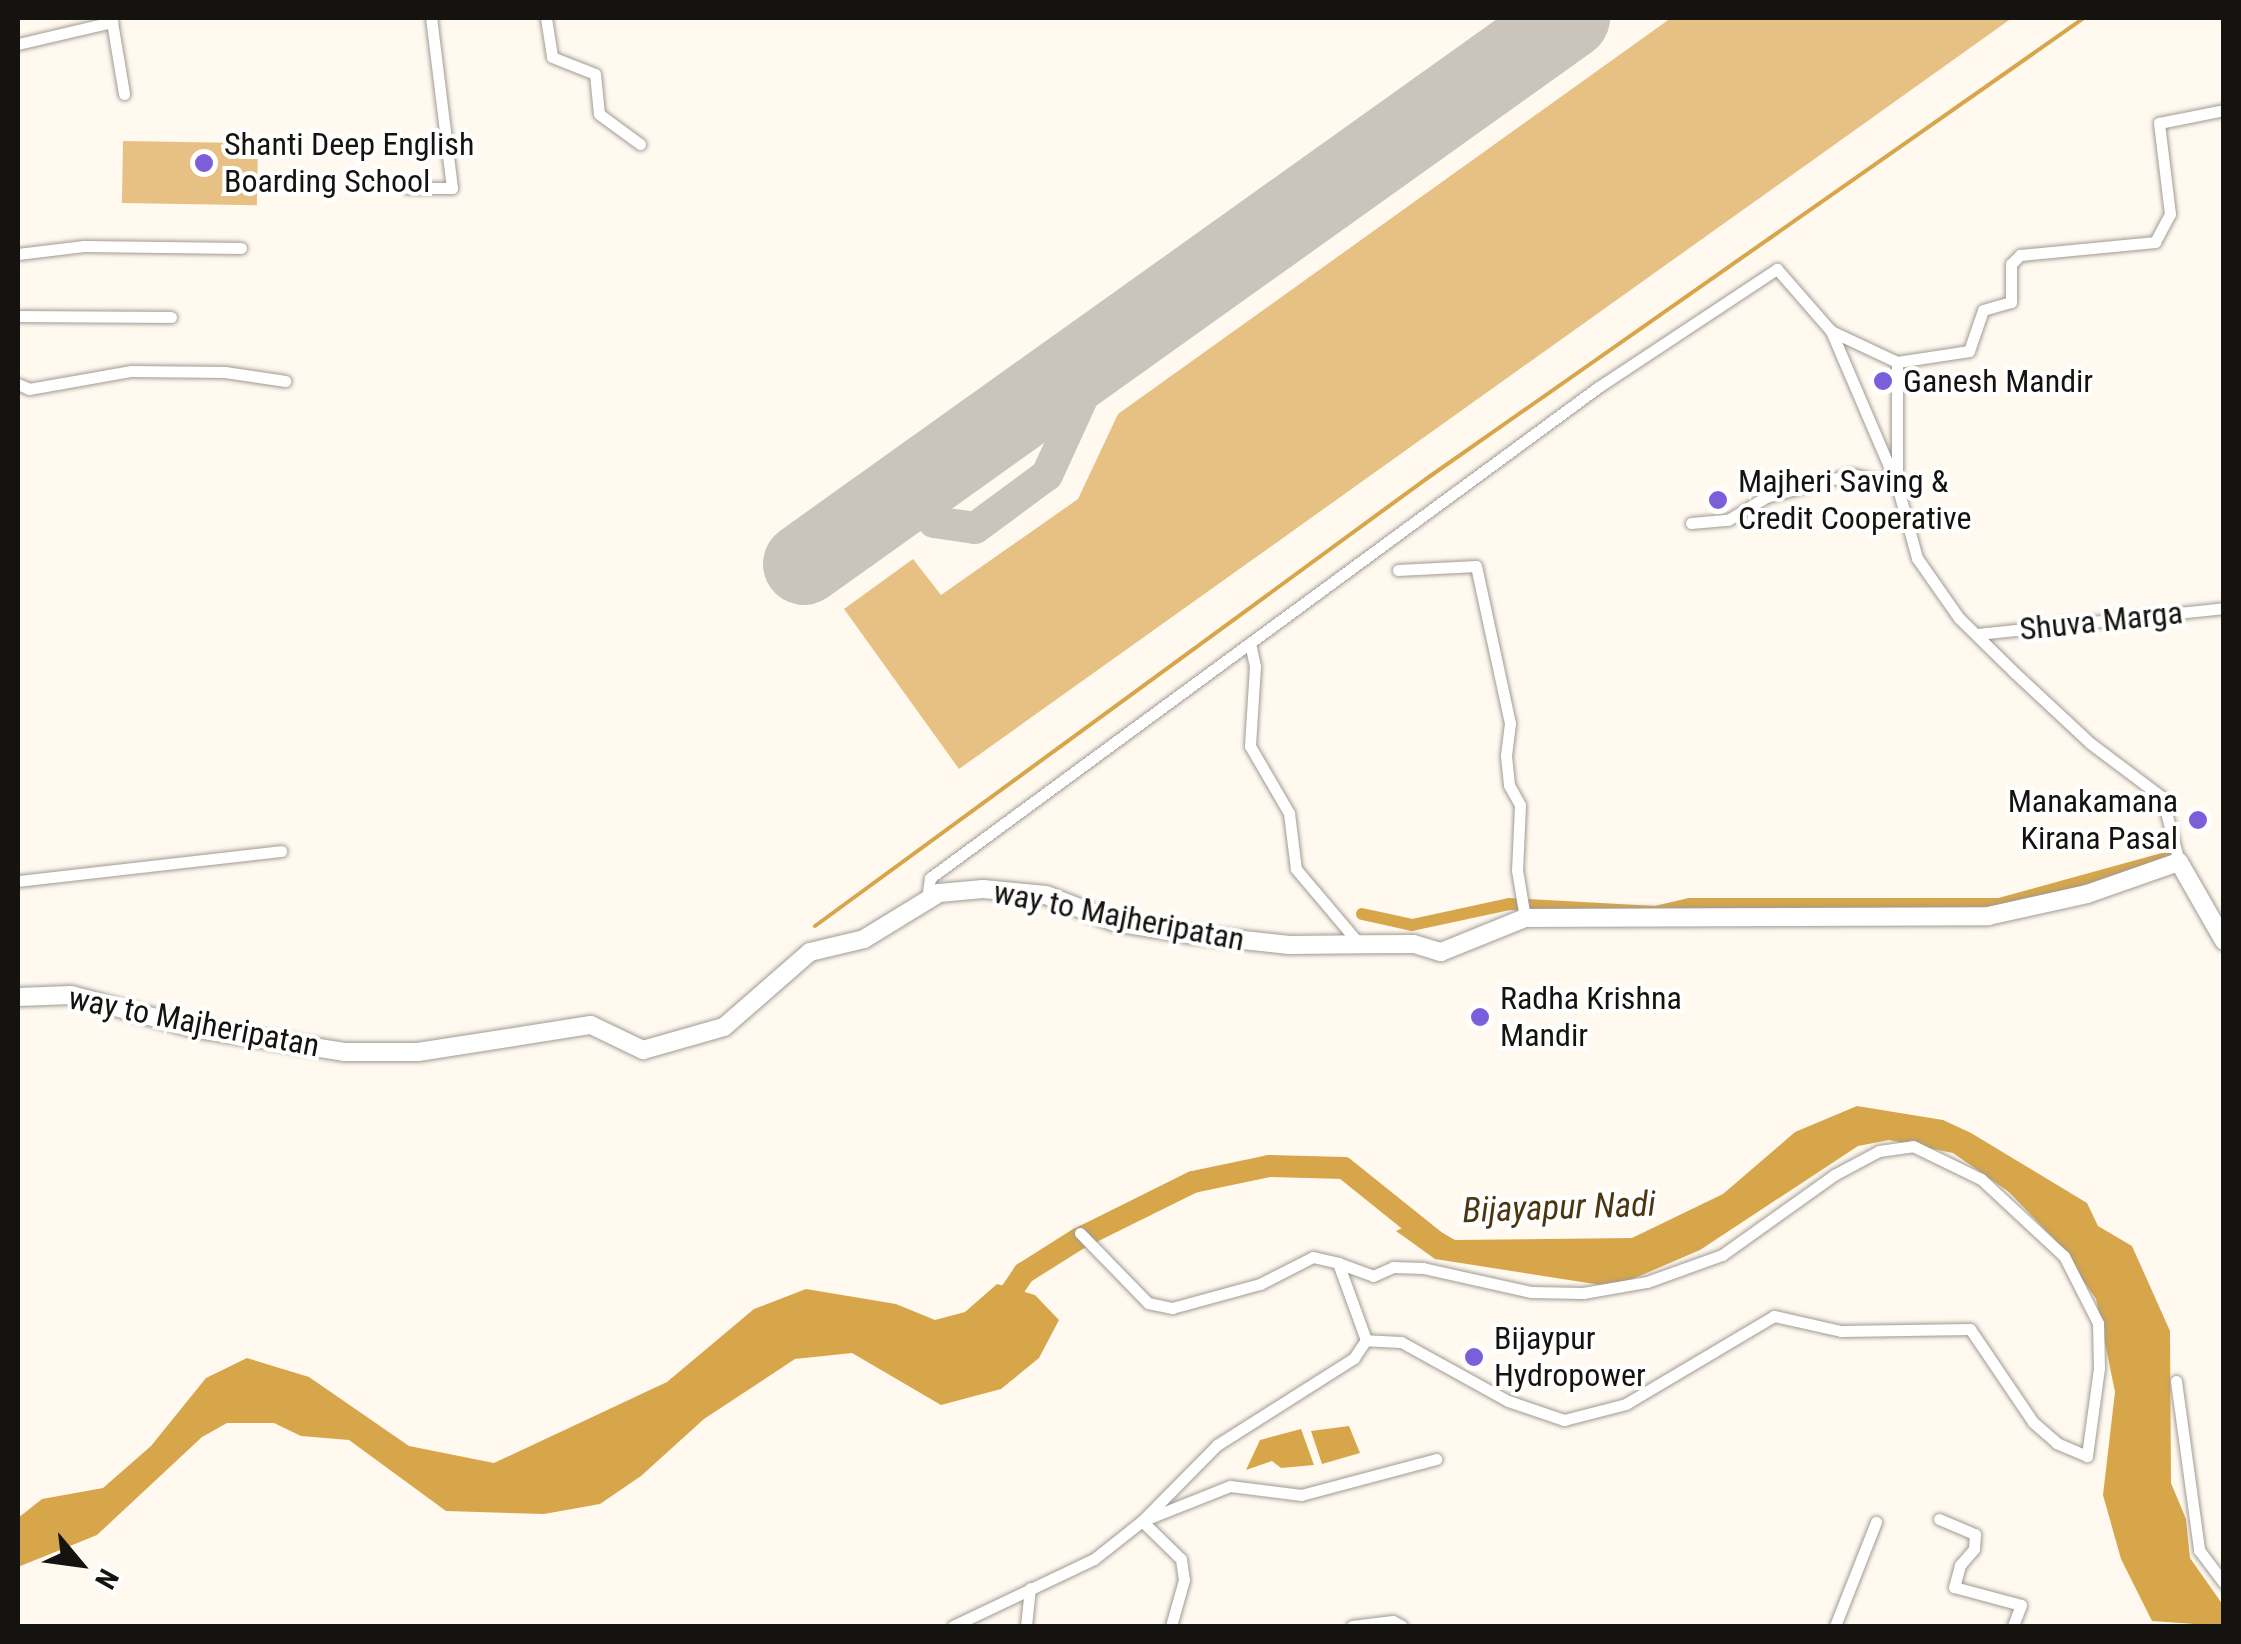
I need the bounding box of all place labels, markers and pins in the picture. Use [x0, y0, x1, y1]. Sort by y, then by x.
place label: Shanti Deep English Boarding School [224, 126, 474, 201]
marker: Shanti Deep English Boarding School [193, 152, 215, 174]
place label: Ganesh Mandir [1903, 362, 2093, 400]
marker: Ganesh Mandir [1872, 370, 1894, 392]
place label: Majheri Saving & Credit Cooperative [1738, 463, 1971, 538]
marker: Majheri Saving & Credit Cooperative [1707, 489, 1729, 511]
place label: Manakamana Kirana Pasal [2008, 783, 2178, 858]
marker: Manakamana Kirana Pasal [2187, 809, 2209, 831]
place label: Radha Krishna Mandir [1500, 980, 1682, 1055]
marker: Radha Krishna Mandir [1469, 1006, 1491, 1028]
place label: Bijaypur Hydropower [1494, 1320, 1646, 1395]
marker: Bijaypur Hydropower [1463, 1346, 1485, 1368]

